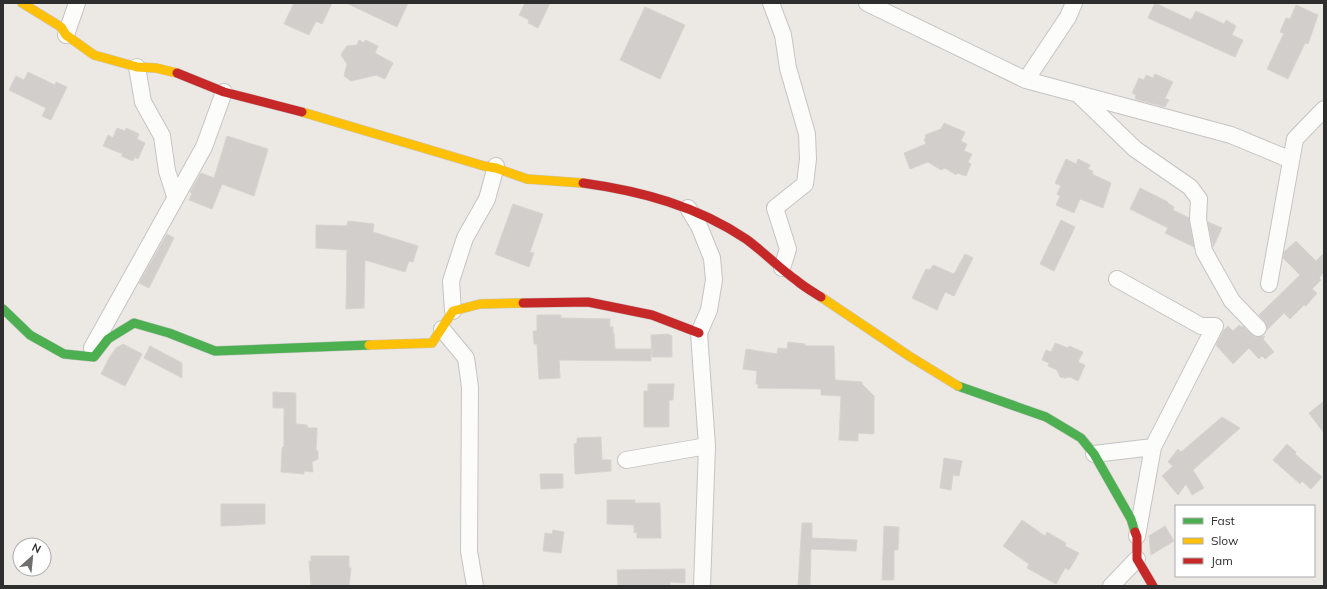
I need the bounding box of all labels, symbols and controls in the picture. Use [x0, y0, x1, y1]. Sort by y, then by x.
legend [1175, 505, 1315, 577]
text: Fast [1211, 513, 1235, 528]
text: Slow [1211, 533, 1239, 548]
north arrow [12, 537, 52, 577]
text: N [30, 540, 43, 556]
text: Jam [1211, 553, 1233, 568]

